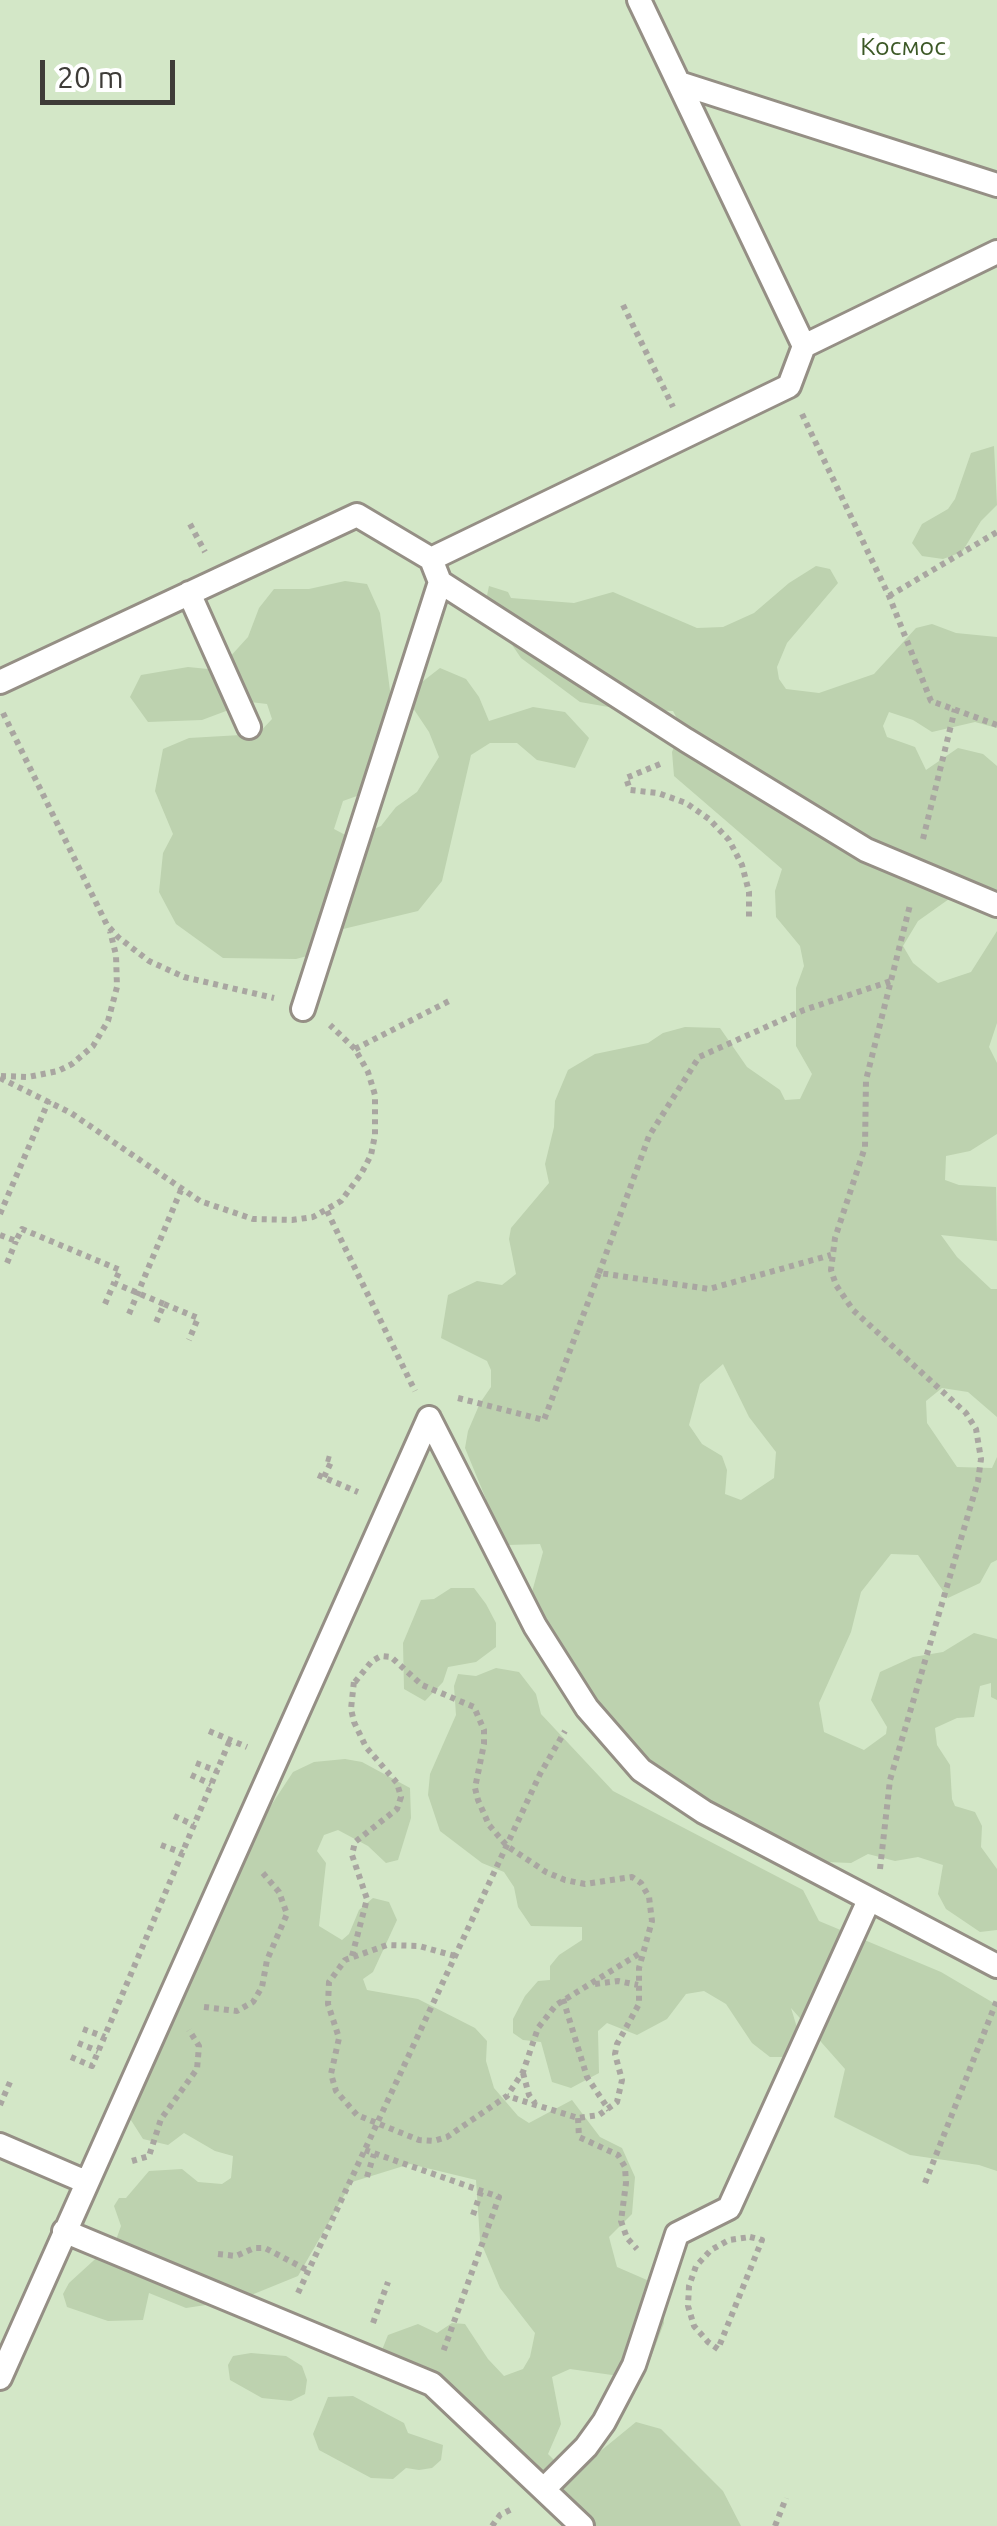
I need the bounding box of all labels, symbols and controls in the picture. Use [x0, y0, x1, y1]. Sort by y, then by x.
park label: Космос [860, 32, 946, 62]
scale bar [45, 40, 180, 102]
text: 20 m [57, 60, 124, 94]

